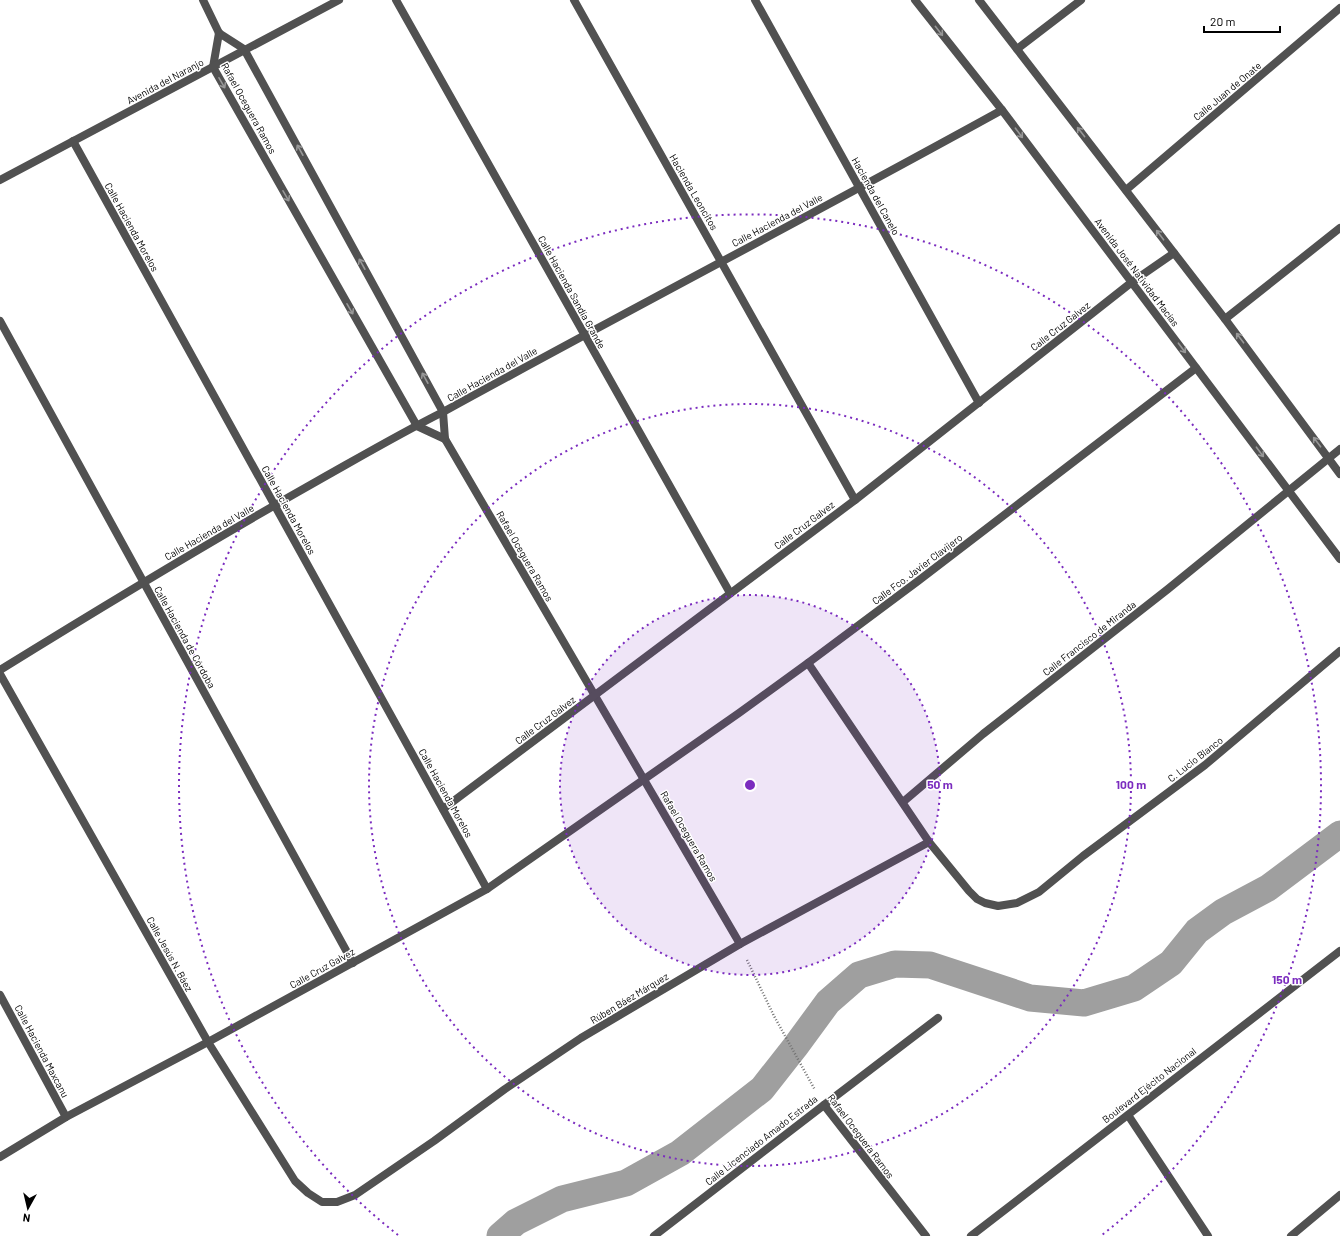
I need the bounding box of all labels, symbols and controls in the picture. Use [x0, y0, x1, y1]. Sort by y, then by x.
scale bar [1204, 8, 1280, 34]
text: 20 m [1210, 14, 1236, 28]
one-way arrow [935, 25, 943, 36]
street label: Avenida del Naranjo [125, 56, 205, 106]
street label: Calle Juan de Onate [1191, 59, 1263, 123]
street label: Rafael Oceguera Ramos [219, 60, 279, 156]
one-way arrow [218, 77, 226, 89]
one-way arrow [1077, 126, 1085, 137]
one-way arrow [1015, 127, 1023, 138]
one-way arrow [295, 144, 303, 156]
street label: Hacienda Leoncitos [667, 152, 721, 232]
street label: Hacienda del Canelo [850, 155, 902, 237]
street label: Calle Hacienda Morelos [103, 180, 162, 274]
one-way arrow [282, 190, 290, 202]
street label: Calle Hacienda del Valle [730, 191, 824, 249]
street label: Avenida José Natividad Macías [1092, 216, 1182, 329]
one-way arrow [1156, 229, 1164, 240]
street label: Calle Hacienda Sandía Grande [536, 233, 608, 351]
one-way arrow [358, 258, 365, 270]
street label: Calle Cruz Galvez [1028, 299, 1093, 353]
one-way arrow [347, 303, 355, 315]
one-way arrow [1235, 332, 1244, 343]
one-way arrow [1178, 343, 1186, 354]
street label: Calle Hacienda del Valle [445, 344, 539, 404]
one-way arrow [420, 372, 428, 384]
one-way arrow [1313, 437, 1321, 448]
one-way arrow [1256, 447, 1264, 458]
street label: Calle Hacienda Morelos [260, 463, 319, 557]
street label: Calle Cruz Galvez [771, 498, 837, 552]
street label: Calle Hacienda del Valle [162, 502, 256, 562]
street label: Rafael Oceguera Ramos [494, 509, 556, 604]
street label: Calle Fco. Javier Clavijero [869, 531, 965, 607]
street label: Calle Hacienda de Córdoba [152, 584, 218, 690]
street label: Calle Francisco de Miranda [1040, 598, 1138, 678]
street label: Calle Cruz Galvez [512, 693, 578, 747]
street label: C. Lucio Blanco [1165, 734, 1225, 784]
street label: Calle Hacienda Morelos [417, 746, 476, 840]
text: 50 m [927, 777, 953, 791]
text: 100 m [1116, 777, 1146, 791]
centre of rings [743, 778, 757, 792]
street label: Rafael Oceguera Ramos [658, 789, 720, 884]
street label: Calle Jesús N. Báez [144, 915, 196, 994]
street label: Calle Cruz Galvez [287, 945, 357, 991]
street label: Rúben Báez Márquez [588, 970, 671, 1026]
text: 150 m [1272, 972, 1302, 986]
street label: Calle Hacienda Maxcanu [12, 1002, 72, 1100]
street label: Boulevard Ejécito Nacional [1100, 1045, 1198, 1125]
street label: Rafael Oceguera Ramos [825, 1091, 897, 1181]
street label: Calle Licenciado Amado Estrada [703, 1092, 819, 1188]
north arrow [8, 1188, 48, 1228]
text: N [22, 1211, 31, 1225]

